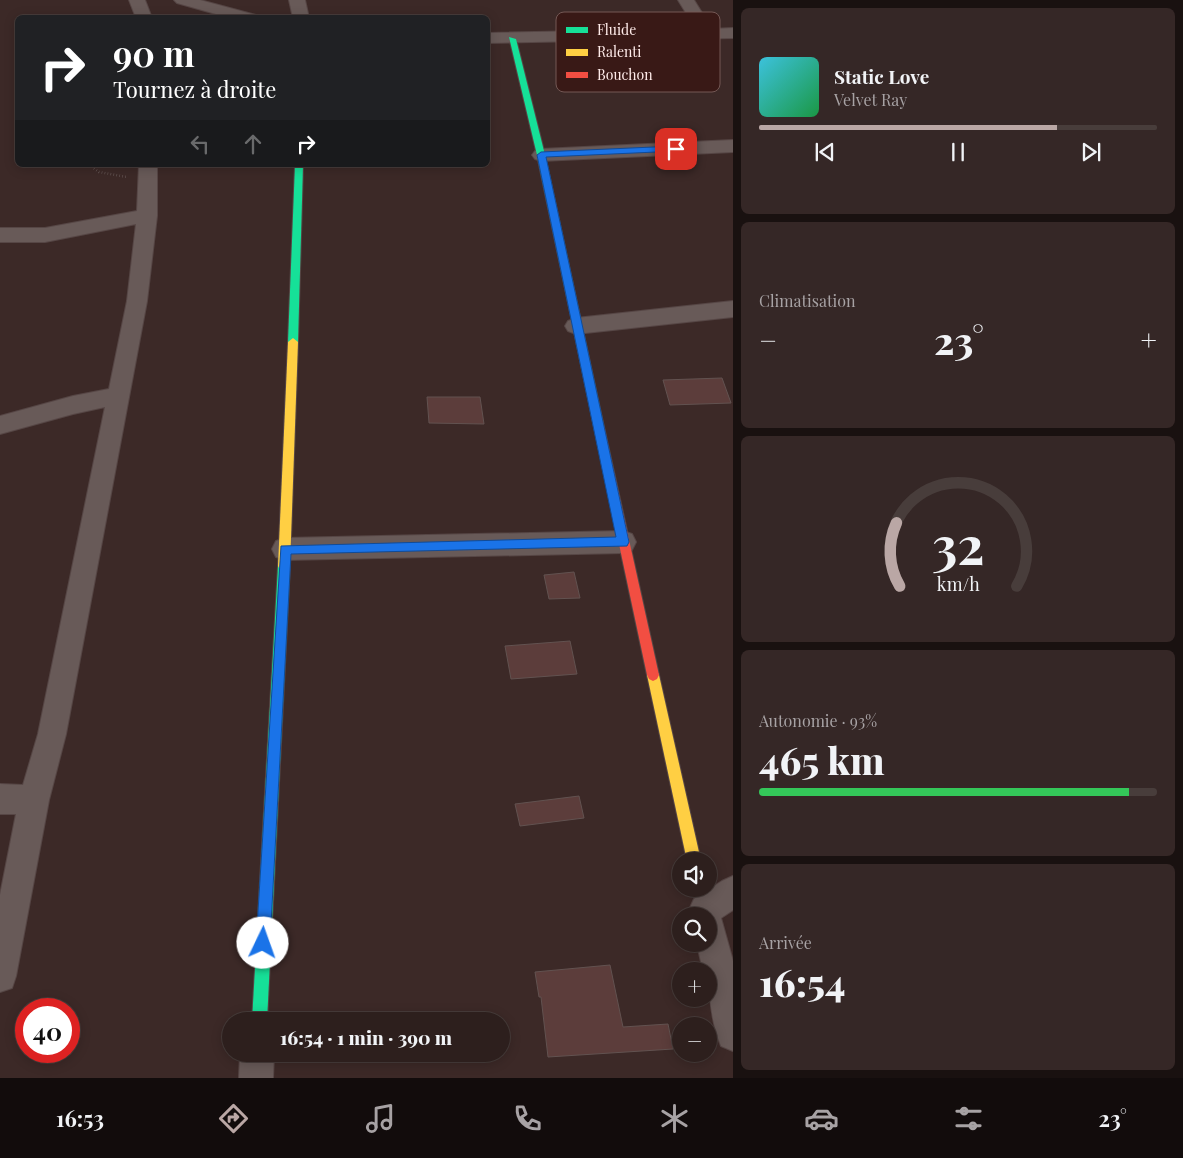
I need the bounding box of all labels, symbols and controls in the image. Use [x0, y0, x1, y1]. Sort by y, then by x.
legend [556, 12, 720, 92]
text: Fluide [597, 20, 636, 39]
text: 90 m [113, 29, 195, 76]
icon: right [30, 35, 95, 100]
text: Ralenti [597, 42, 641, 61]
text: Static Love [834, 63, 929, 89]
text: Bouchon [597, 65, 653, 84]
text: Tournez à droite [113, 74, 276, 104]
text: Velvet Ray [834, 89, 907, 110]
pin [655, 128, 697, 170]
icon: left [186, 130, 214, 158]
icon: ahead [239, 130, 267, 158]
icon: right [292, 130, 320, 158]
icon: arrive [662, 135, 690, 163]
icon: previous [811, 138, 839, 166]
icon: pause [944, 138, 972, 166]
icon: next [1077, 138, 1105, 166]
text: Climatisation [759, 290, 856, 311]
text: 23° [934, 314, 984, 365]
text: − [759, 321, 777, 358]
text: + [1141, 321, 1157, 358]
text: 32 [932, 509, 984, 578]
text: km/h [937, 572, 980, 595]
text: Autonomie · 93% [759, 710, 877, 731]
text: 465 km [759, 734, 884, 785]
map controls [672, 852, 717, 1062]
button: sound [672, 852, 717, 897]
button: search [672, 907, 717, 952]
position arrow [236, 916, 288, 968]
text: Arrivée [759, 932, 812, 953]
text: 16:54 [759, 956, 845, 1007]
button: + [672, 962, 717, 1007]
speed limit sign: 40 [15, 998, 80, 1063]
button: − [672, 1017, 717, 1062]
text: 16:54 · 1 min · 390 m [280, 1024, 452, 1050]
icon: directions [216, 1101, 251, 1136]
icon: music [363, 1101, 398, 1136]
icon: phone [510, 1101, 545, 1136]
icon: climate [657, 1101, 692, 1136]
icon: car [804, 1101, 839, 1136]
icon: filters [951, 1101, 986, 1136]
text: 16:53 [56, 1103, 104, 1133]
text: 23° [1098, 1103, 1127, 1133]

